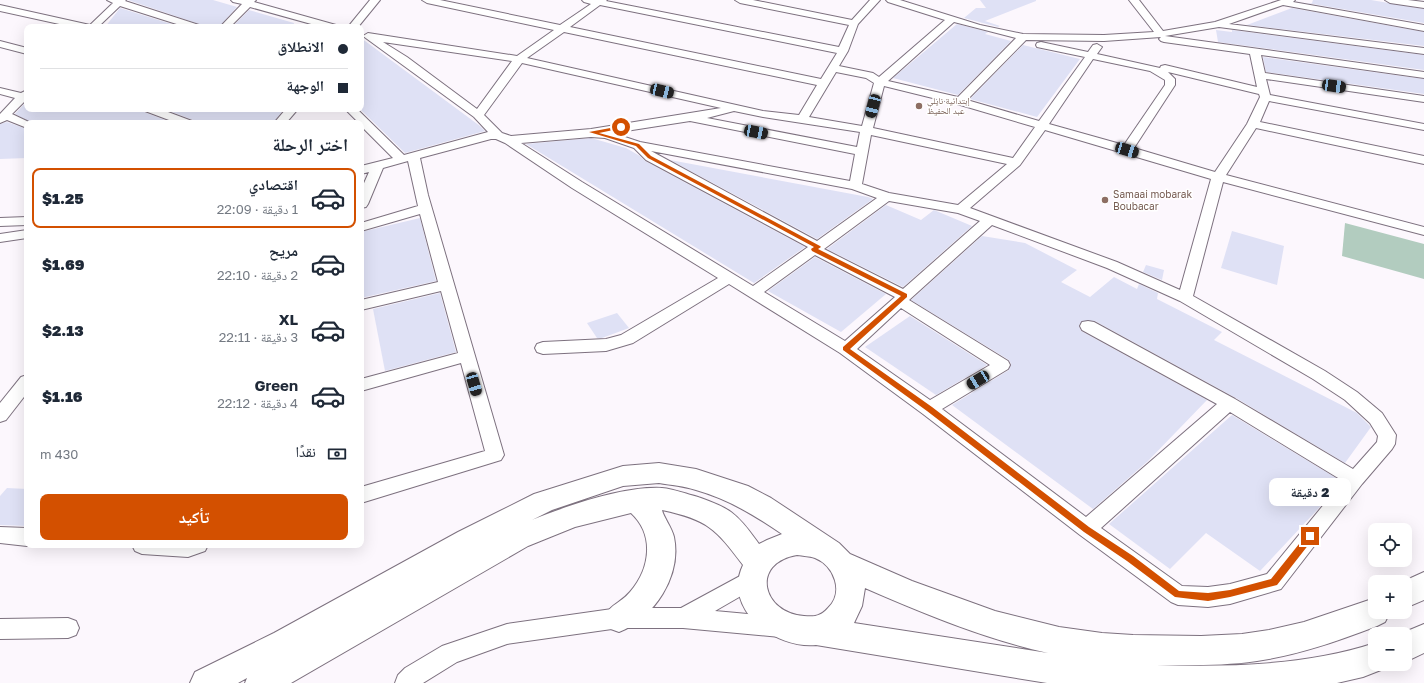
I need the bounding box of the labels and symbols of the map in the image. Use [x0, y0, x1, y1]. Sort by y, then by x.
car [1321, 78, 1347, 94]
car [649, 82, 675, 100]
car [864, 93, 882, 119]
place label: إبتدائية نايلي عبد الحفيظ [927, 95, 970, 116]
marker: إبتدائية نايلي عبد الحفيظ [914, 101, 924, 111]
route start [612, 118, 630, 136]
car [743, 124, 769, 140]
car [1114, 141, 1140, 159]
place label: Samaai mobarak Boubacar [1113, 188, 1192, 212]
marker: Samaai mobarak Boubacar [1100, 195, 1110, 205]
car [965, 369, 991, 391]
car [465, 371, 483, 397]
callout: 2 دقيقة [1269, 478, 1351, 506]
route end [1301, 527, 1319, 545]

